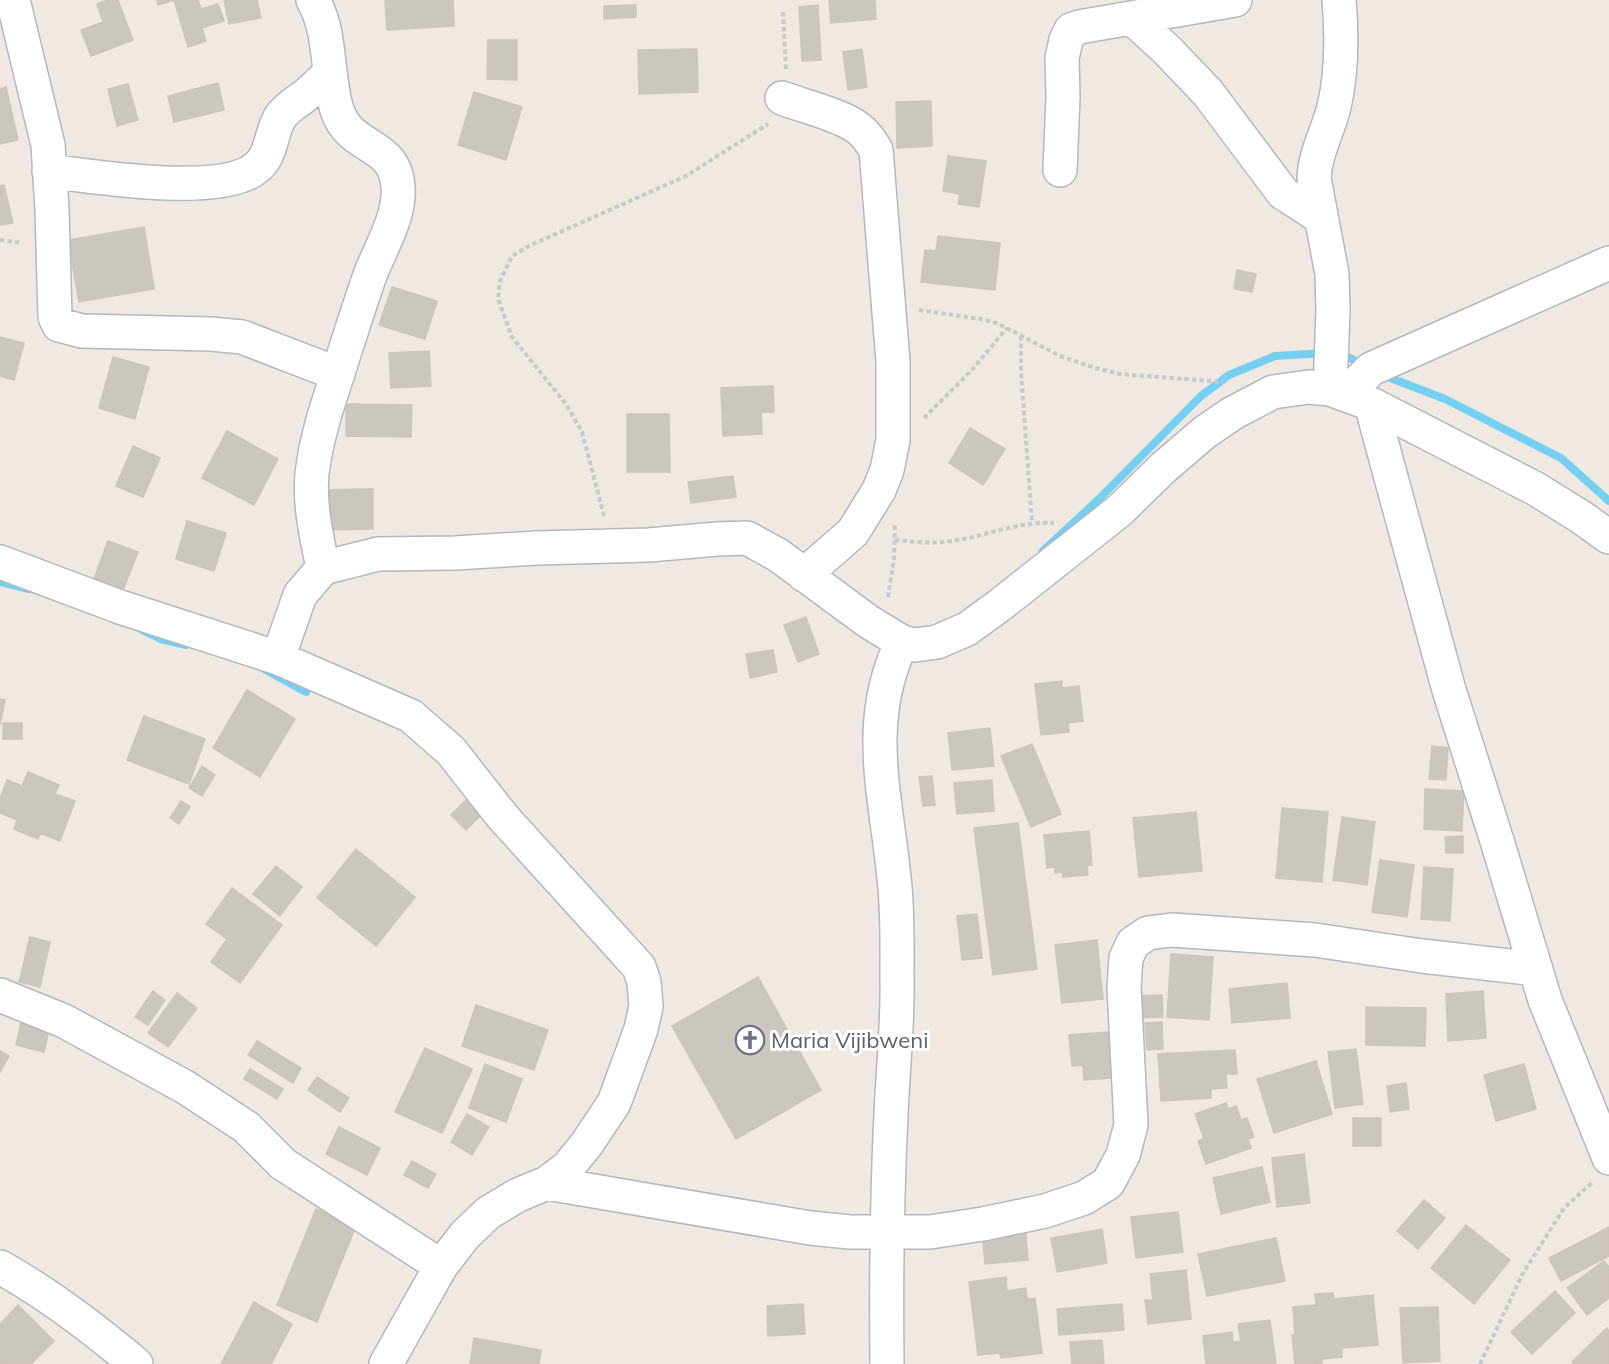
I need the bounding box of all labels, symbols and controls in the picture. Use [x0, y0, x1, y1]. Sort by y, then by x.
church icon: Maria Vijibweni [734, 1024, 766, 1056]
place label: Maria Vijibweni [771, 1026, 928, 1054]

